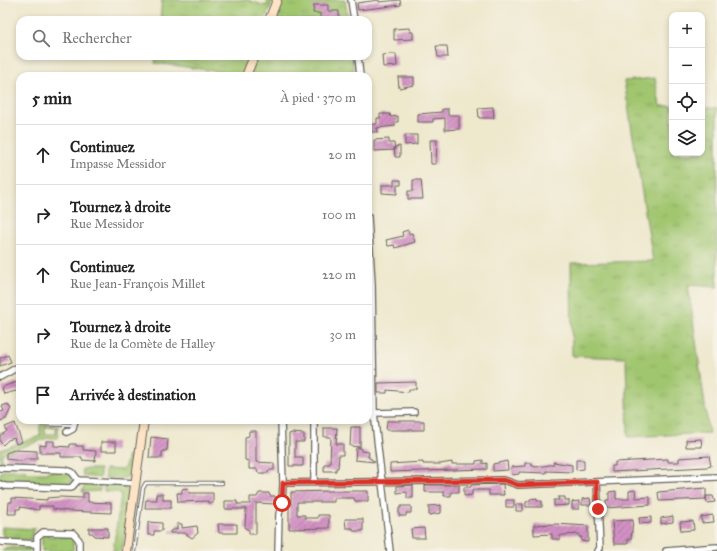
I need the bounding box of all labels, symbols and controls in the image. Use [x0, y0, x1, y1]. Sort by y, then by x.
map controls [669, 12, 705, 156]
button: + [669, 12, 705, 48]
search box [16, 16, 372, 60]
icon: search [30, 27, 52, 49]
text: Rechercher [62, 29, 132, 47]
button: − [669, 48, 705, 84]
button: locate [669, 84, 705, 120]
text: 5 min [32, 88, 72, 109]
text: À pied · 370 m [281, 90, 356, 106]
button: layers [669, 120, 705, 156]
text: Continuez [70, 138, 135, 156]
icon: ahead [32, 144, 54, 166]
text: 20 m [328, 147, 356, 163]
text: Impasse Messidor [70, 156, 166, 172]
text: Tournez à droite [70, 198, 171, 216]
icon: right [32, 204, 54, 226]
text: 100 m [322, 207, 356, 223]
text: Rue Messidor [70, 216, 144, 232]
text: Continuez [70, 258, 135, 276]
icon: ahead [32, 264, 54, 286]
text: 220 m [322, 267, 356, 283]
text: Rue Jean-François Millet [70, 276, 205, 292]
text: Tournez à droite [70, 318, 171, 336]
icon: right [32, 324, 54, 346]
text: 30 m [330, 327, 356, 343]
text: Rue de la Comète de Halley [70, 336, 215, 352]
icon: arrive [32, 384, 54, 406]
text: Arrivée à destination [70, 386, 196, 404]
route start [273, 494, 291, 512]
route end [589, 500, 607, 518]

